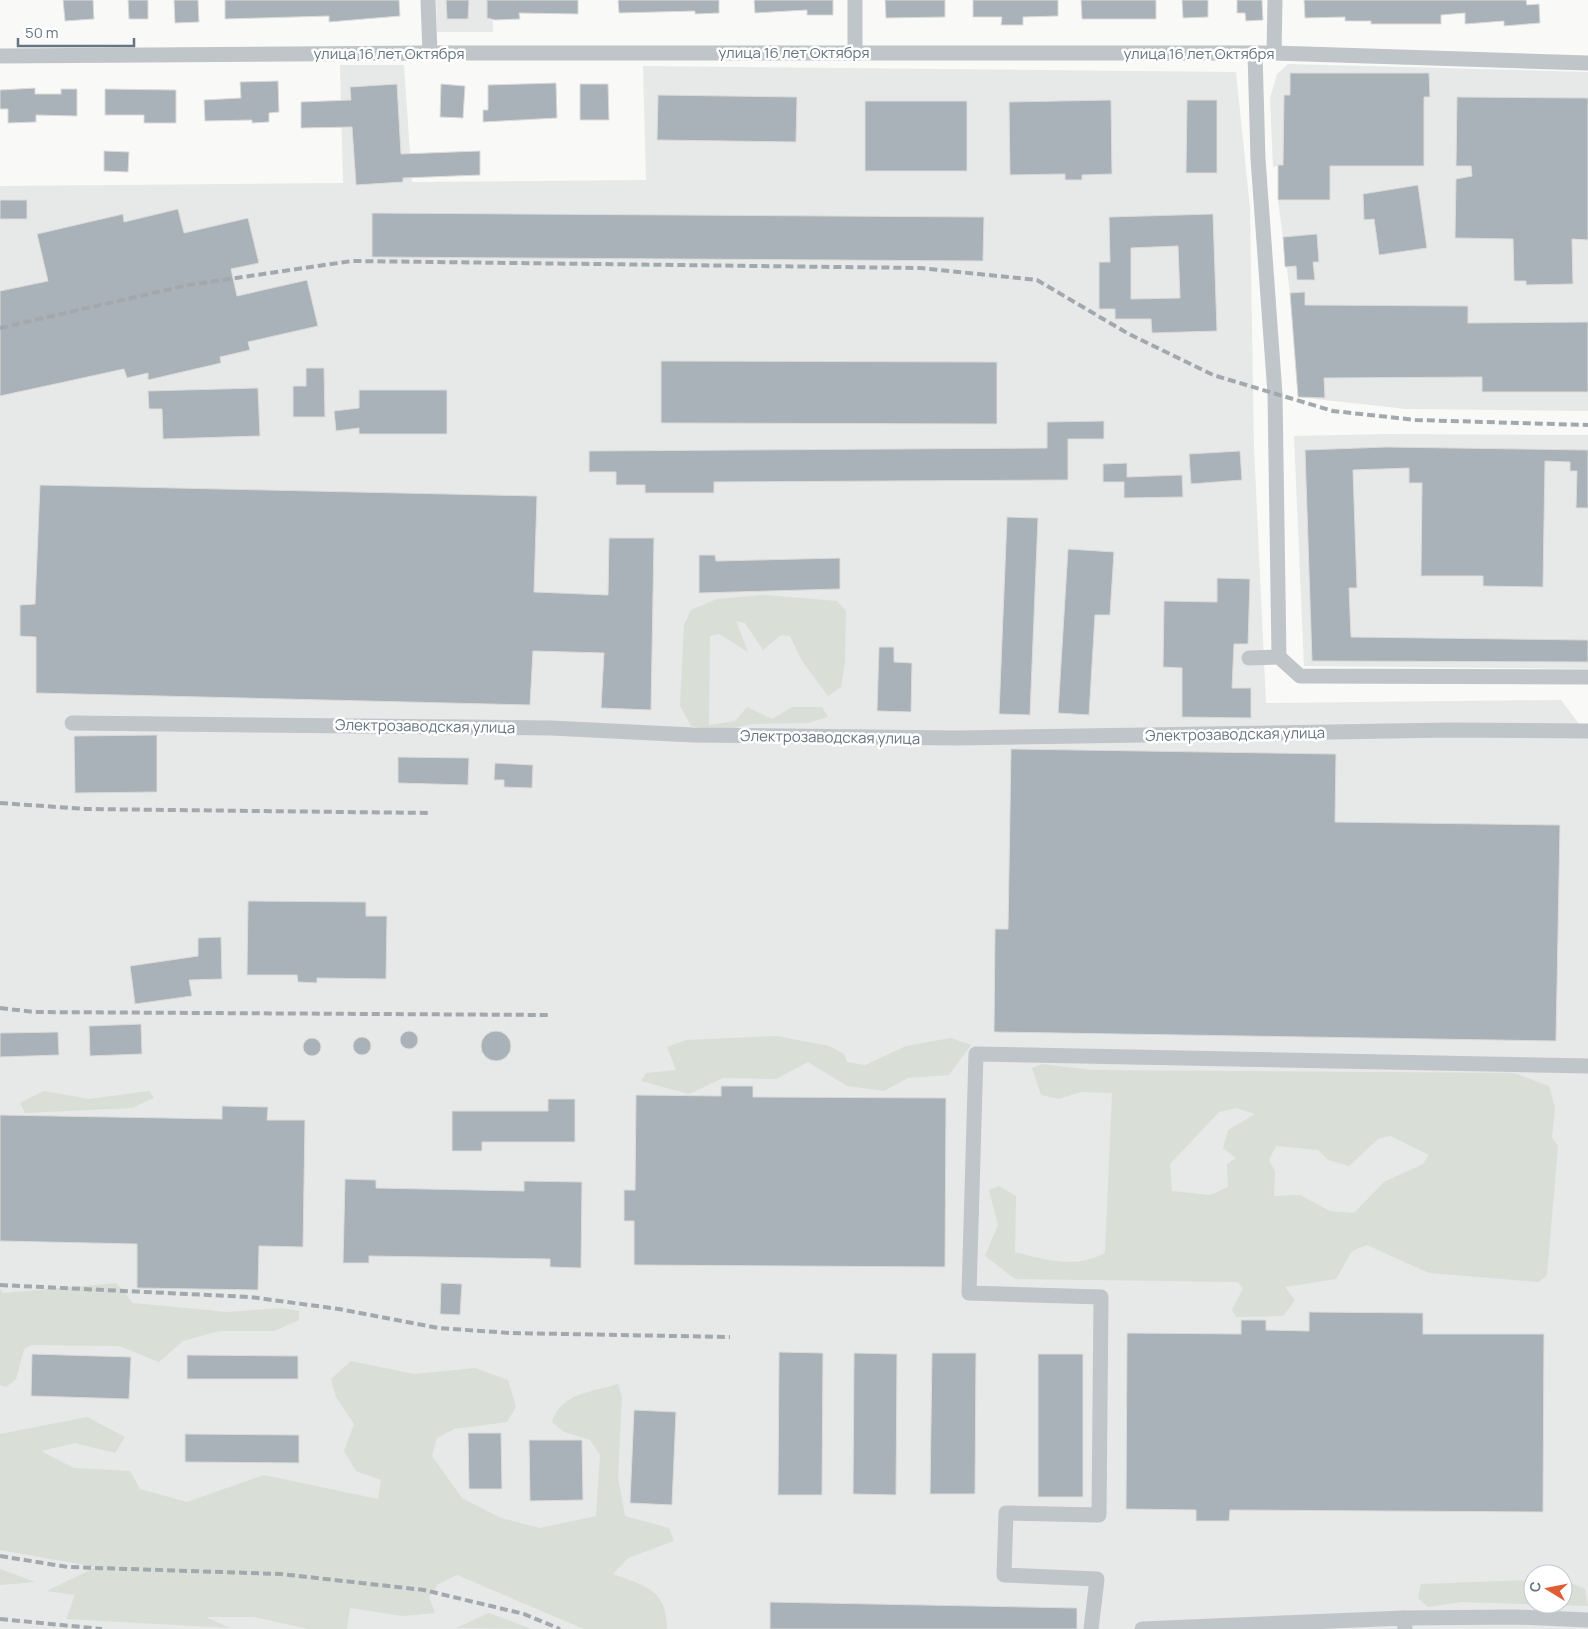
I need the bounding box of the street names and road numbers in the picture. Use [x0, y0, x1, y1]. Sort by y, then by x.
street label: улица 16 лет Октября [718, 42, 870, 63]
street label: улица 16 лет Октября [313, 43, 465, 64]
street label: улица 16 лет Октября [1123, 43, 1275, 64]
street label: Электрозаводская улица [335, 714, 515, 738]
street label: Электрозаводская улица [1145, 722, 1325, 746]
street label: Электрозаводская улица [740, 725, 920, 749]

